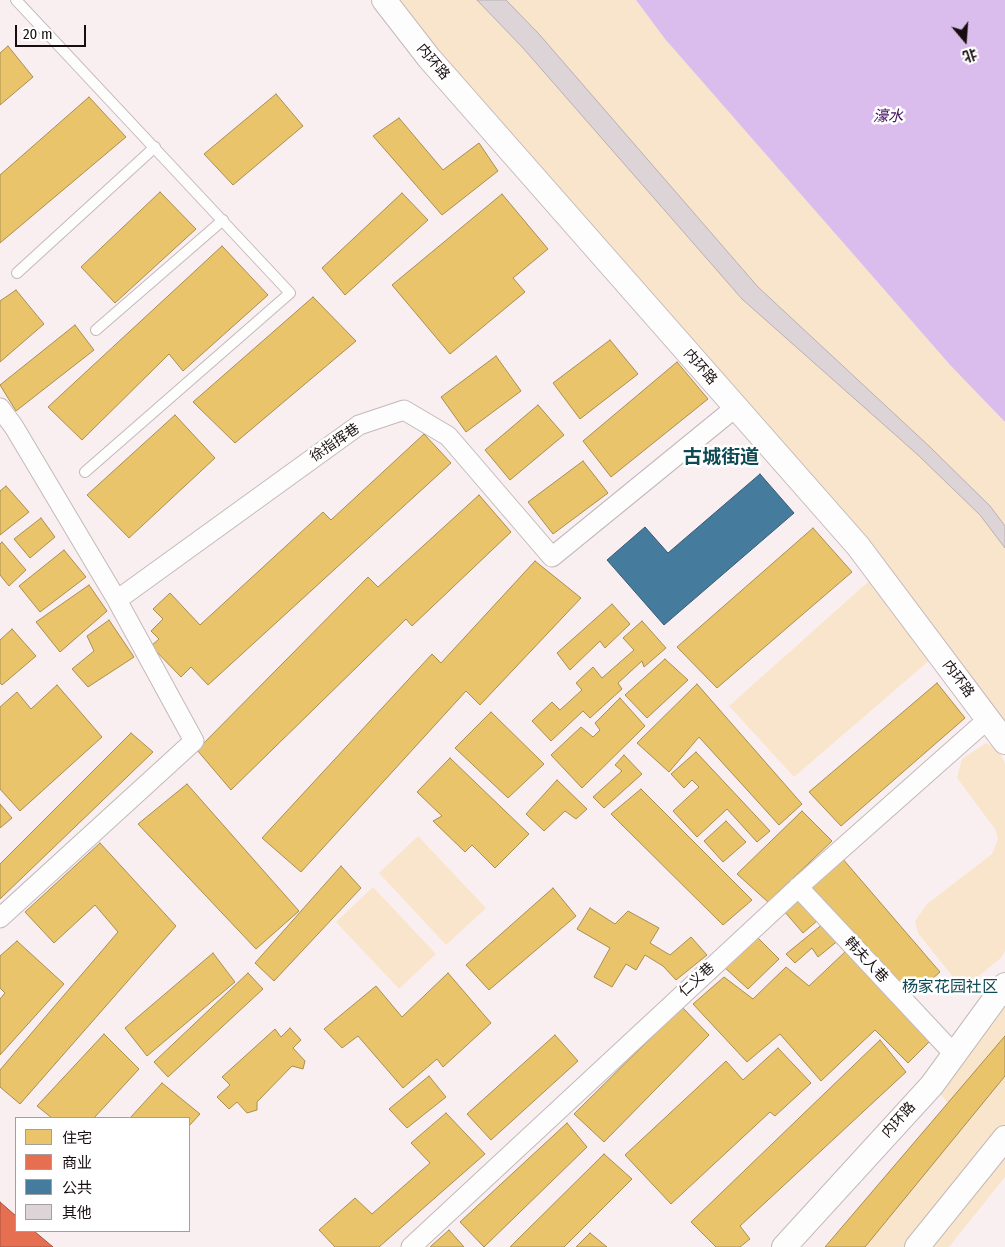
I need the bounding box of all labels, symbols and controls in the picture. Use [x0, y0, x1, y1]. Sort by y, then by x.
scale bar [18, 15, 89, 47]
north arrow [940, 15, 990, 65]
text: 20 m [23, 25, 53, 43]
street label: 内环路 [413, 41, 453, 83]
text: 北 [961, 44, 979, 65]
water label: 濠水 [873, 108, 903, 126]
street label: 内环路 [680, 346, 720, 388]
street label: 徐指挥巷 [307, 420, 363, 466]
district label: 古城街道 [683, 447, 759, 469]
street label: 内环路 [939, 657, 977, 701]
street label: 韩夫人巷 [841, 934, 891, 986]
street label: 仁义巷 [676, 960, 718, 1000]
district label: 杨家花园社区 [902, 978, 998, 998]
street label: 内环路 [879, 1099, 919, 1141]
legend [15, 1117, 190, 1232]
text: 住宅 [62, 1129, 92, 1147]
text: 商业 [62, 1154, 92, 1172]
text: 公共 [62, 1179, 92, 1197]
text: 其他 [62, 1204, 92, 1222]

